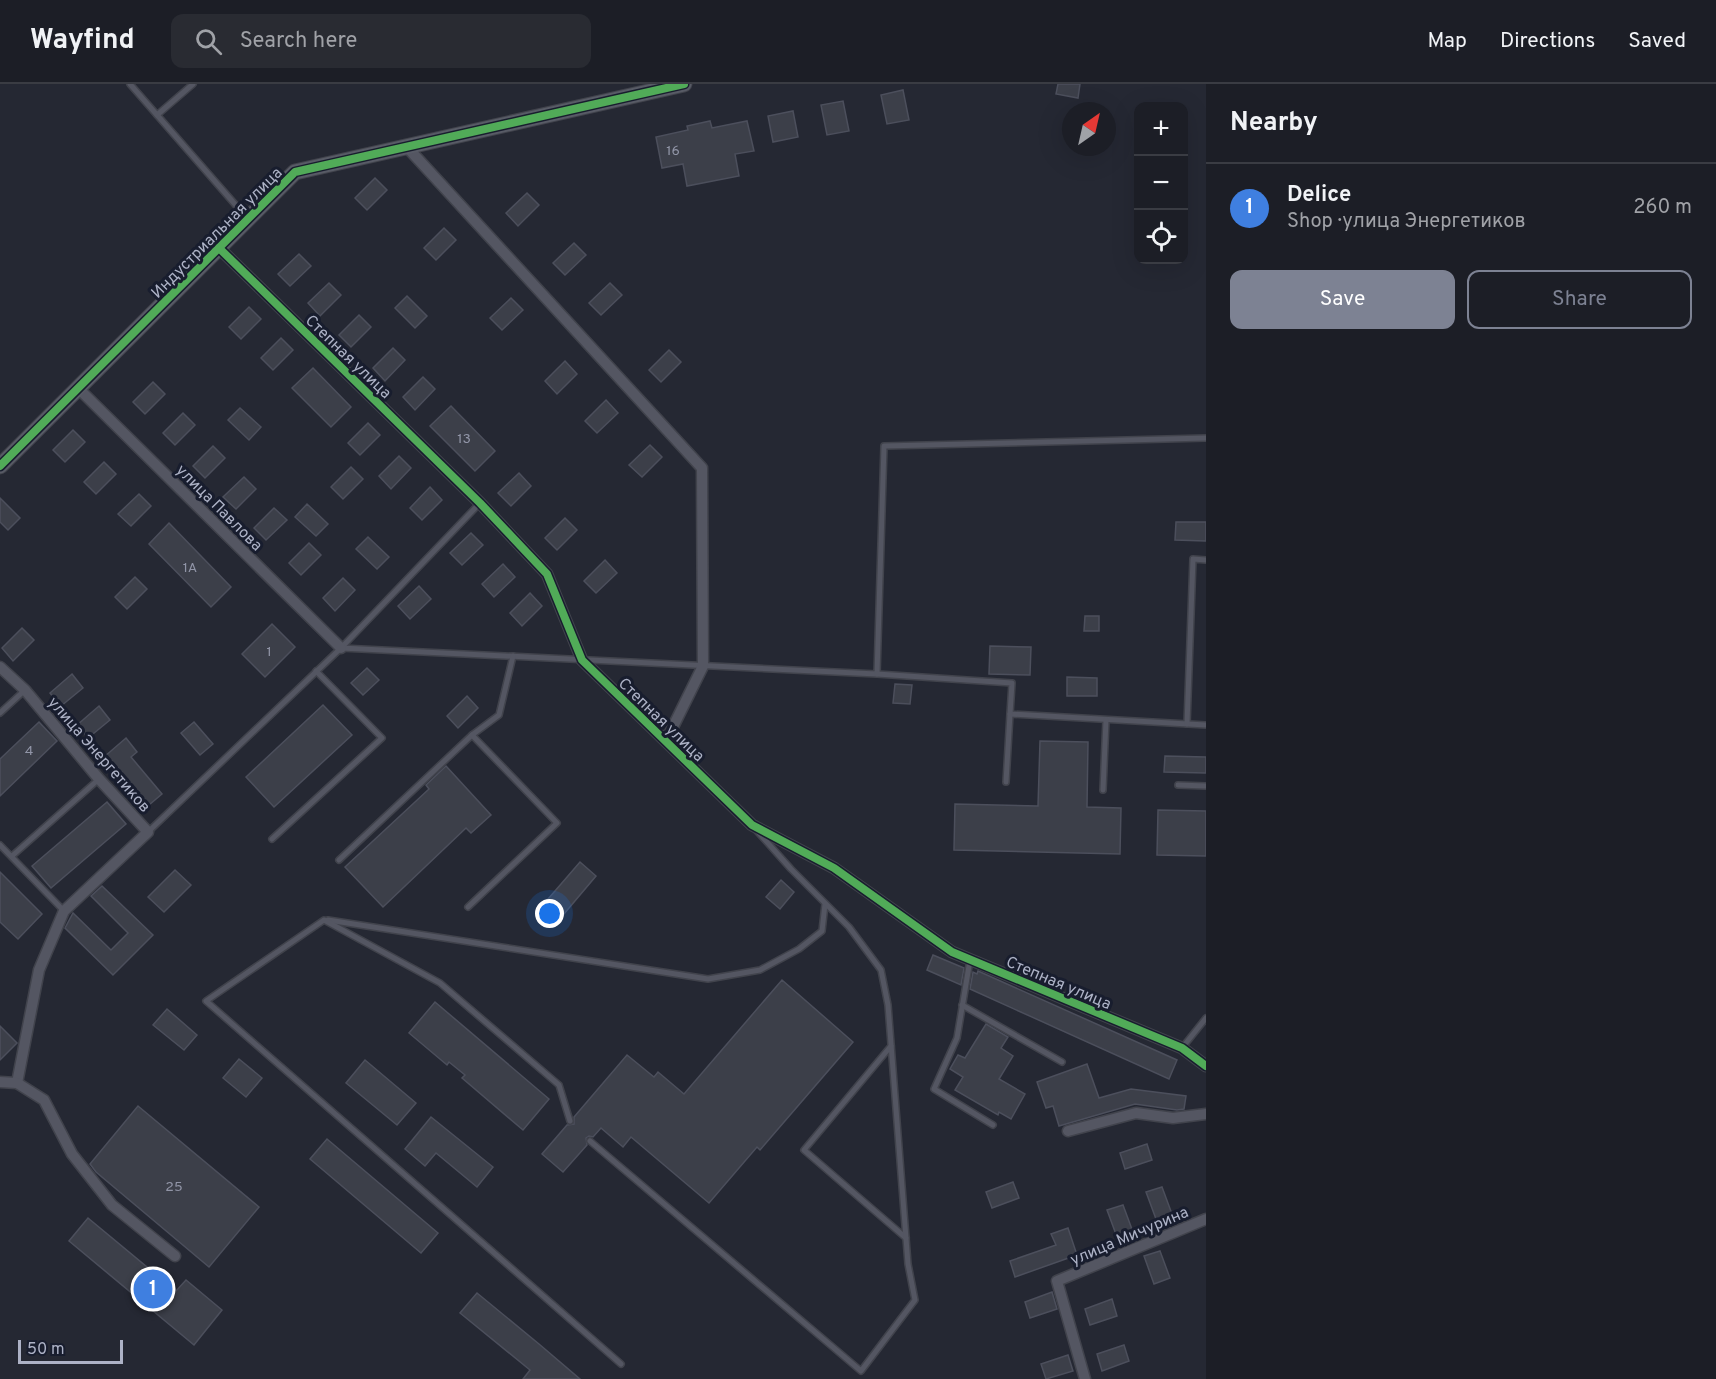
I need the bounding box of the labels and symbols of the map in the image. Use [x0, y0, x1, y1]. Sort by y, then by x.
north arrow [1062, 102, 1116, 156]
house number: 16 [666, 143, 680, 160]
street label: Индустриальная улица [148, 164, 287, 303]
street label: Степная улица [300, 311, 395, 404]
house number: 13 [457, 431, 471, 448]
street label: улица Павлова [171, 461, 266, 556]
house number: 1А [183, 560, 197, 577]
house number: 1 [266, 644, 272, 661]
street label: Степная улица [613, 674, 708, 767]
street label: улица Энергетиков [43, 693, 154, 817]
house number: 4 [25, 743, 33, 760]
your location [535, 899, 564, 928]
street label: Степная улица [1003, 953, 1114, 1015]
house number: 25 [165, 1179, 183, 1196]
street label: улица Мичурина [1068, 1203, 1192, 1271]
pin: 1 [134, 1266, 172, 1312]
scale bar [18, 1337, 123, 1364]

